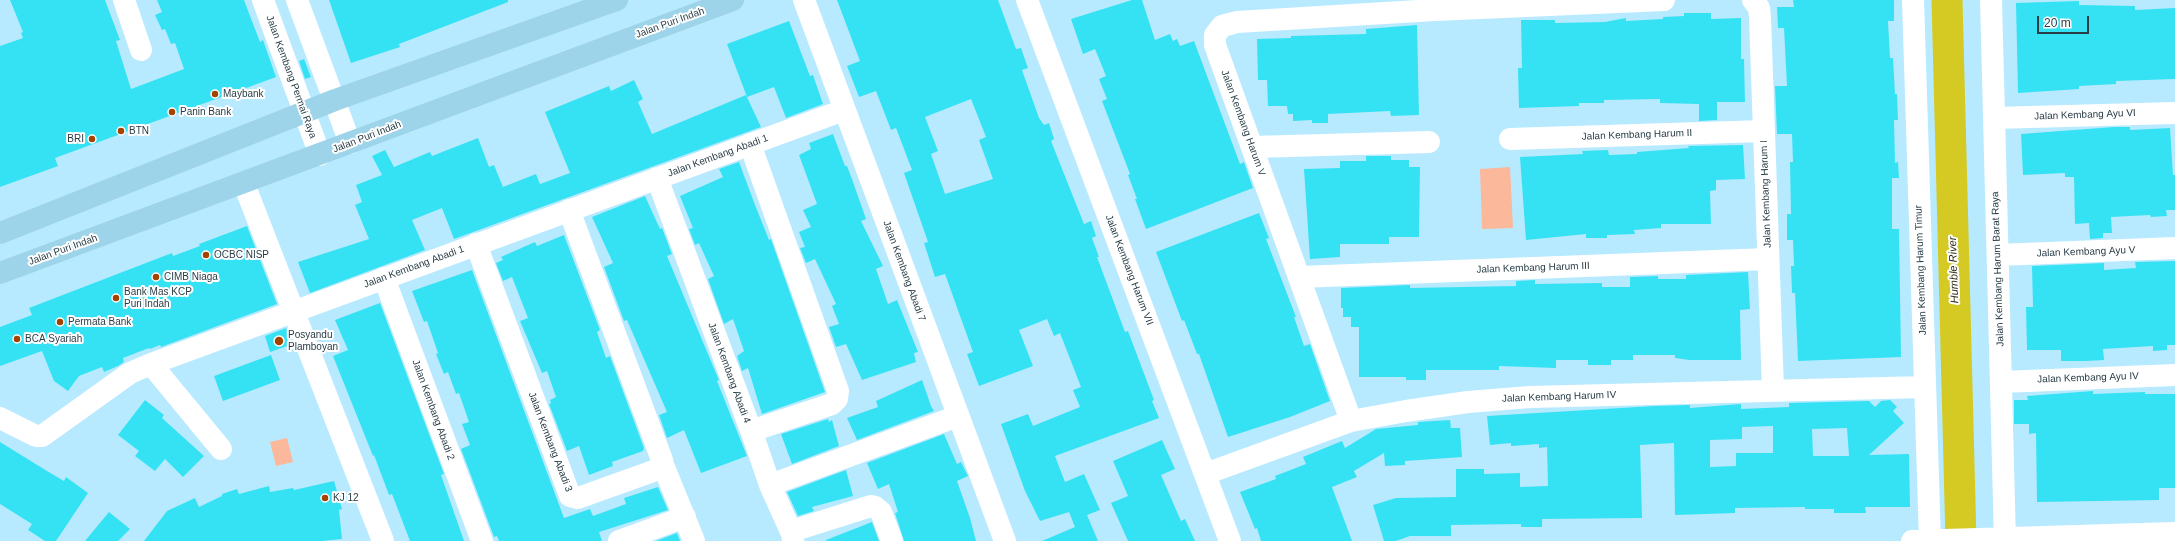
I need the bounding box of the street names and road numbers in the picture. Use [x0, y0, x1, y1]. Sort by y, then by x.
street label: Jalan Puri Indah [634, 5, 706, 41]
street label: Jalan Kembang Permai Raya [263, 14, 319, 140]
street label: Jalan Kembang Harum V [1218, 68, 1268, 178]
street label: Jalan Kembang Ayu VI [2034, 107, 2136, 123]
street label: Jalan Puri Indah [331, 118, 403, 156]
street label: Jalan Kembang Harum II [1582, 127, 1692, 143]
street label: Jalan Kembang Abadi 1 [666, 132, 770, 180]
street label: Jalan Kembang Harum I [1758, 140, 1774, 248]
street label: Jalan Kembang Harum Barat Raya [1989, 191, 2007, 347]
street label: Jalan Kembang Harum Timur [1913, 205, 1929, 335]
street label: Jalan Kembang Harum VII [1102, 213, 1156, 327]
street label: Jalan Kembang Abadi 7 [880, 219, 928, 323]
street label: Jalan Puri Indah [27, 232, 99, 268]
street label: Jalan Kembang Abadi 1 [362, 243, 466, 291]
street label: Jalan Kembang Ayu V [2036, 244, 2136, 260]
street label: Jalan Kembang Harum III [1476, 260, 1590, 276]
street label: Jalan Kembang Abadi 4 [705, 321, 753, 425]
street label: Jalan Kembang Abadi 2 [409, 358, 457, 462]
street label: Jalan Kembang Ayu IV [2037, 370, 2139, 386]
street label: Jalan Kembang Harum IV [1502, 389, 1616, 405]
street label: Jalan Kembang Abadi 3 [525, 390, 575, 494]

